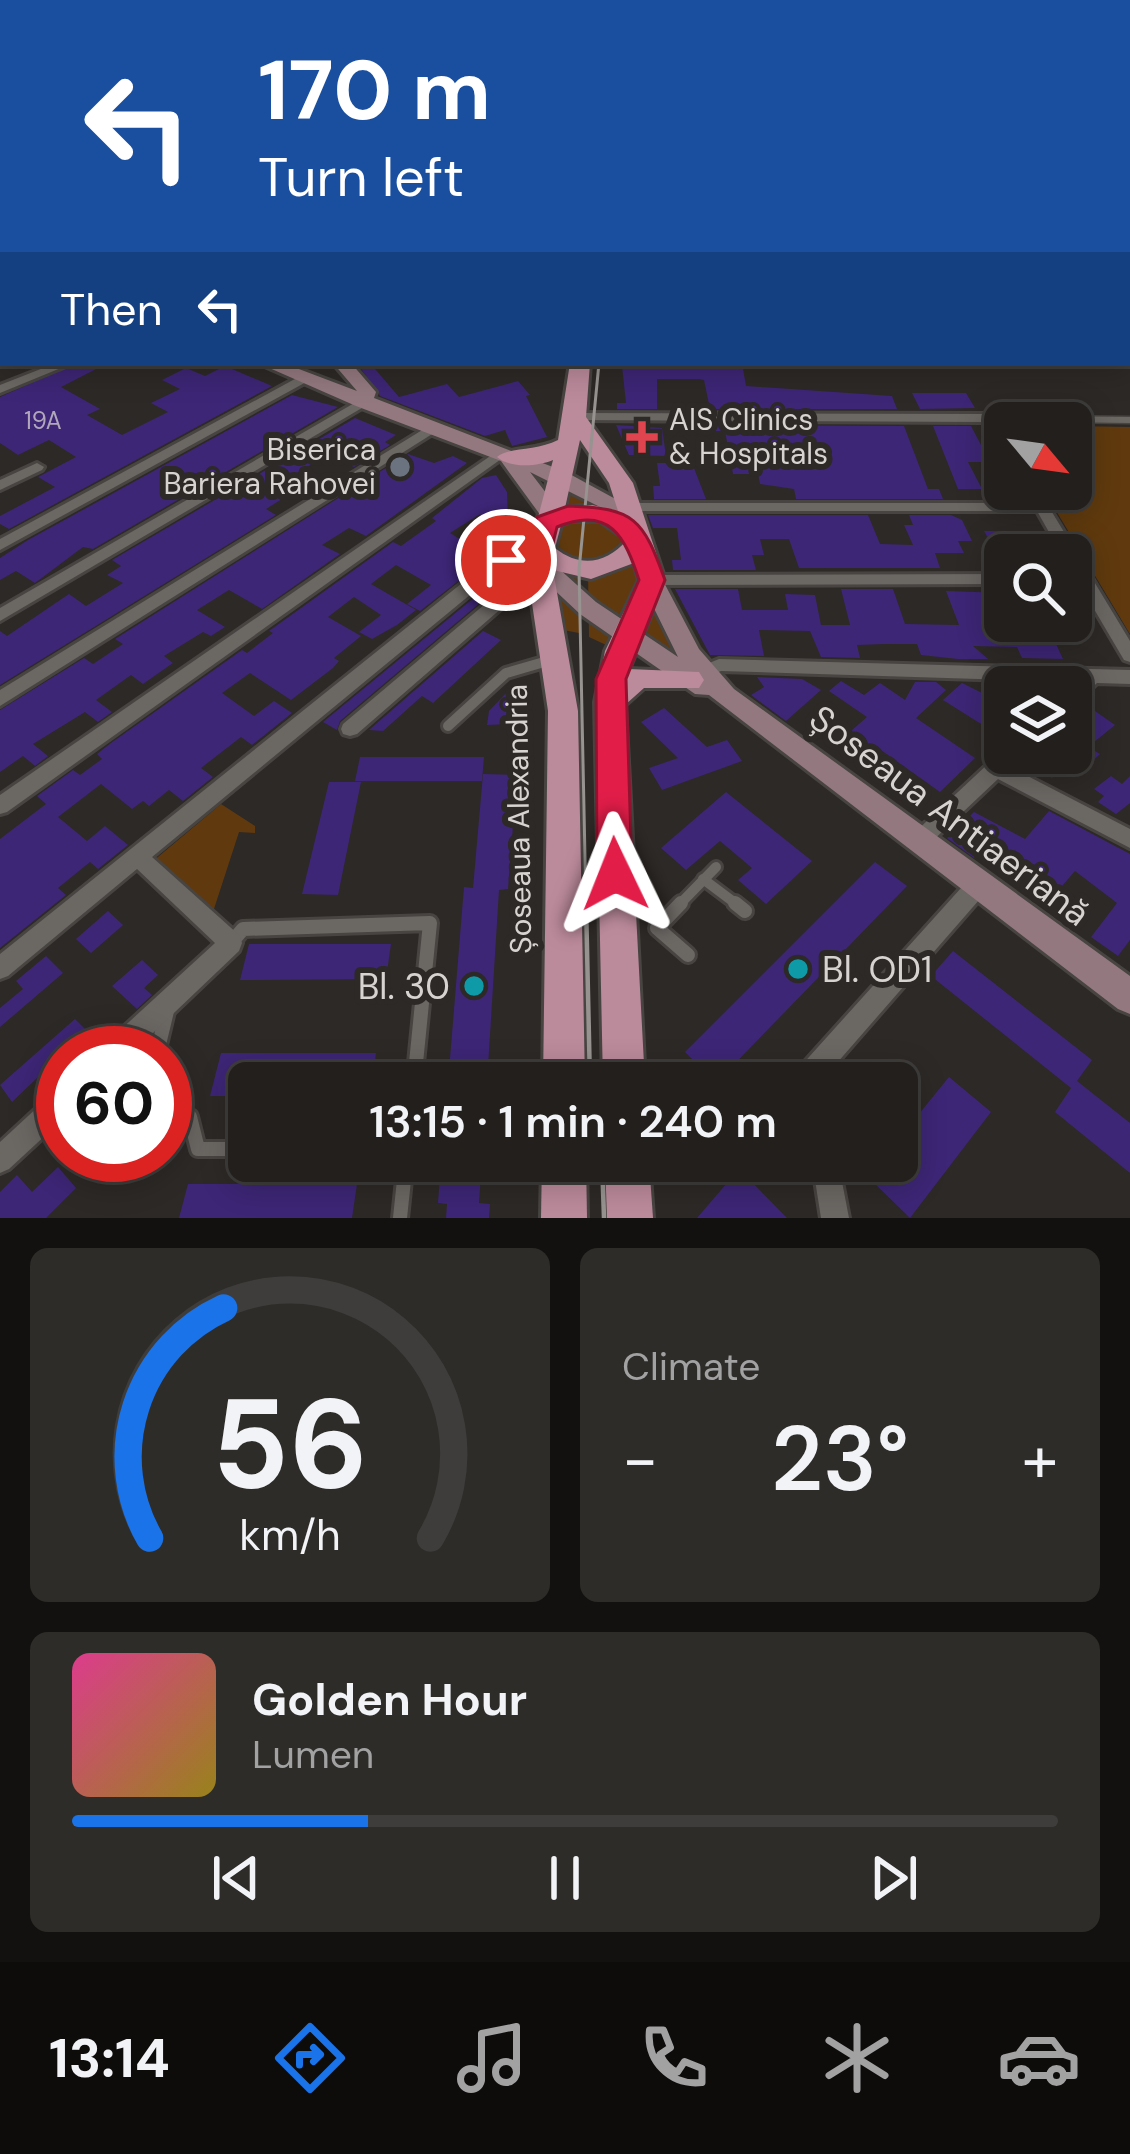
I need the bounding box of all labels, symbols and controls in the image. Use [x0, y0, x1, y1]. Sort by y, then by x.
text: 170 m [258, 36, 491, 145]
icon: left [60, 48, 216, 204]
text: Turn left [258, 142, 464, 213]
icon: left [187, 276, 253, 342]
text: Then [60, 280, 163, 339]
place label: AIS Clinics & Hospitals [669, 400, 828, 473]
north arrow [984, 402, 1092, 510]
map controls [984, 402, 1092, 774]
house number: 19A [24, 405, 62, 436]
marker: AIS Clinics & Hospitals [626, 421, 658, 453]
place label: Biserica Bariera Rahovei [164, 430, 376, 503]
marker: Biserica Bariera Rahovei [387, 454, 413, 480]
pin [455, 509, 557, 611]
icon: arrive [473, 527, 539, 593]
button: search [984, 534, 1092, 642]
button: layers [984, 666, 1092, 774]
street label: Șoseaua Alexandria [497, 684, 540, 954]
street label: Șoseaua Antiaeriană [800, 695, 1099, 936]
position arrow [552, 811, 678, 937]
place label: Bl. OD1 [822, 946, 932, 993]
marker: Bl. OD1 [785, 956, 811, 982]
place label: Bl. 30 [358, 963, 450, 1010]
marker: Bl. 30 [461, 973, 487, 999]
speed limit sign: 60 [36, 1026, 192, 1182]
text: 13:15 · 1 min · 240 m [369, 1092, 777, 1151]
text: Climate [622, 1341, 760, 1392]
text: 56 [212, 1363, 368, 1526]
text: 23° [771, 1401, 909, 1518]
text: − [622, 1417, 658, 1502]
text: + [1022, 1417, 1058, 1502]
text: km/h [239, 1507, 341, 1563]
text: Golden Hour [252, 1670, 527, 1729]
text: Lumen [252, 1729, 374, 1780]
icon: previous [203, 1845, 269, 1911]
icon: pause [532, 1845, 598, 1911]
icon: next [861, 1845, 927, 1911]
icon: directions [268, 2016, 352, 2100]
icon: music [450, 2016, 534, 2100]
icon: phone [632, 2016, 716, 2100]
icon: climate [815, 2016, 899, 2100]
icon: car [997, 2016, 1081, 2100]
text: 13:14 [49, 2023, 170, 2094]

